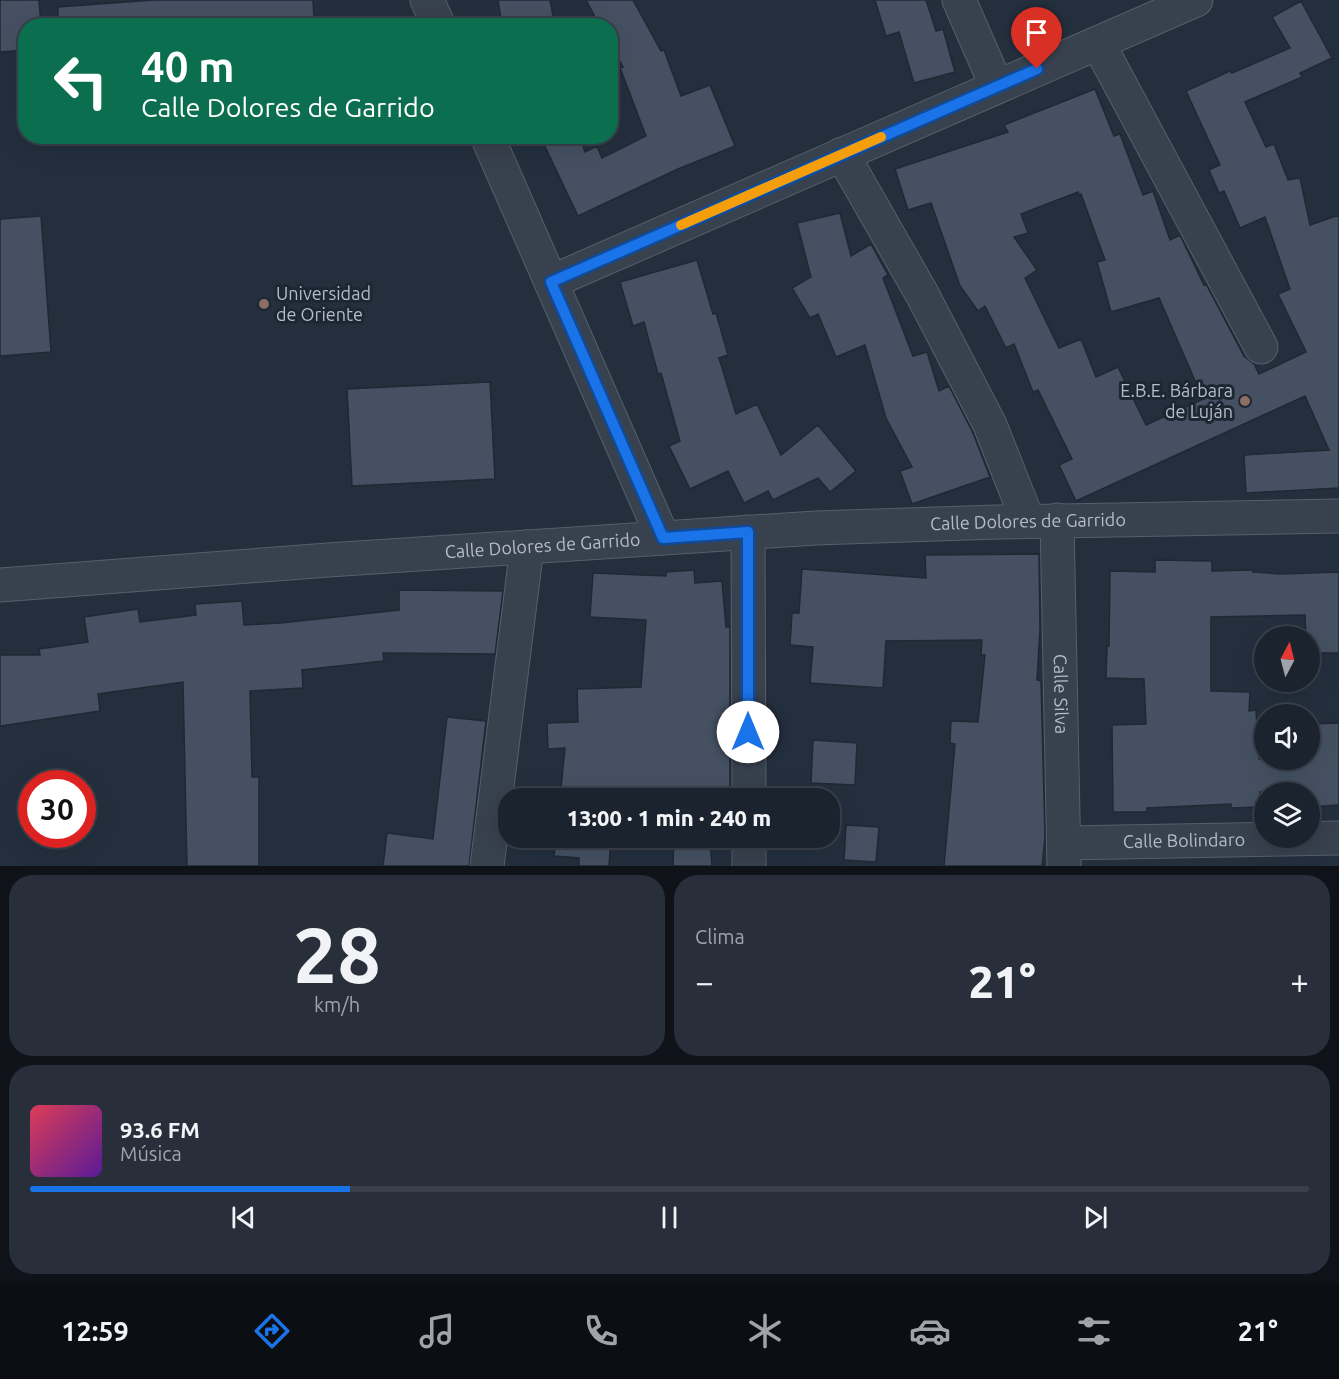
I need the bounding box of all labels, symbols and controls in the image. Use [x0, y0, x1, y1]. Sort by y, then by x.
pin [1011, 7, 1062, 69]
icon: arrive [1020, 16, 1053, 49]
icon: left [42, 42, 120, 120]
text: 40 m [141, 43, 235, 90]
text: Calle Dolores de Garrido [141, 92, 435, 122]
place label: Universidad de Oriente [276, 283, 371, 324]
marker: Universidad de Oriente [257, 297, 271, 311]
place label: E.B.E. Bárbara de Luján [1120, 380, 1233, 421]
marker: E.B.E. Bárbara de Luján [1238, 394, 1252, 408]
street label: Calle Dolores de Garrido [930, 509, 1126, 533]
street label: Calle Dolores de Garrido [444, 529, 641, 561]
north arrow [1254, 626, 1320, 692]
map controls [1254, 626, 1320, 848]
street label: Calle Silva [1051, 654, 1072, 734]
position arrow [716, 700, 780, 764]
button: sound [1254, 704, 1320, 770]
speed limit sign: 30 [18, 770, 96, 848]
button: layers [1254, 782, 1320, 848]
text: 13:00 · 1 min · 240 m [567, 805, 771, 830]
street label: Calle Bolindaro [1123, 829, 1245, 851]
text: 28 [293, 910, 381, 998]
text: Clima [695, 925, 745, 948]
text: 21° [968, 956, 1036, 1007]
text: − [695, 963, 714, 1000]
text: + [1290, 963, 1309, 1000]
text: km/h [314, 993, 360, 1016]
text: 93.6 FM [120, 1117, 200, 1142]
text: Música [120, 1142, 182, 1165]
icon: previous [227, 1201, 260, 1234]
icon: pause [653, 1201, 686, 1234]
icon: next [1079, 1201, 1112, 1234]
icon: directions [251, 1310, 293, 1352]
icon: music [416, 1310, 458, 1352]
icon: phone [580, 1310, 622, 1352]
icon: climate [744, 1310, 786, 1352]
icon: car [909, 1310, 951, 1352]
icon: filters [1073, 1310, 1115, 1352]
text: 12:59 [61, 1316, 129, 1346]
text: 21° [1238, 1316, 1278, 1346]

